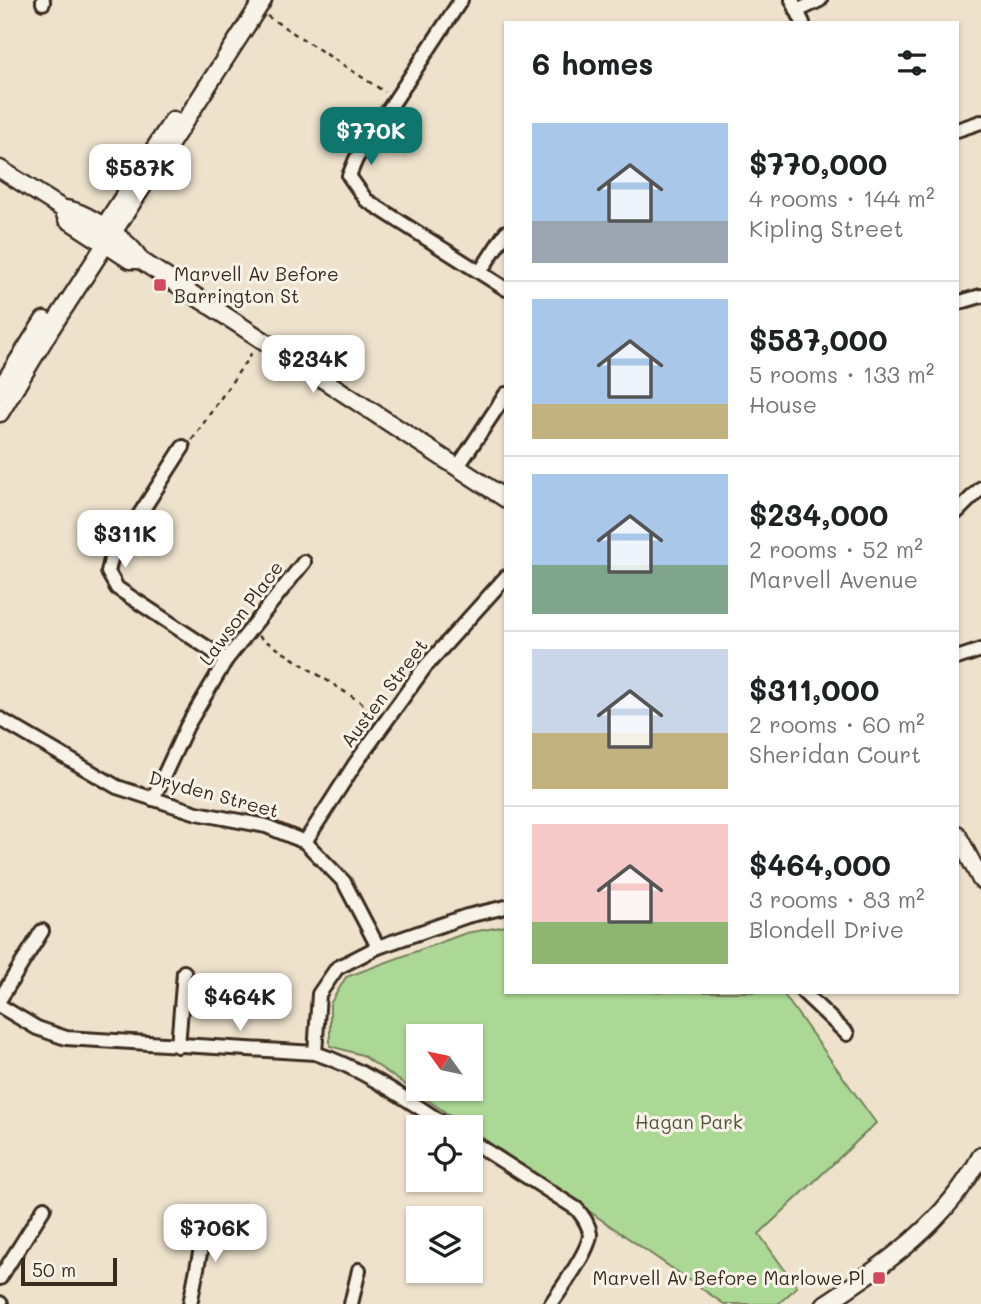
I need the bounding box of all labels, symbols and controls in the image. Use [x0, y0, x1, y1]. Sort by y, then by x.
text: 6 homes [532, 43, 653, 83]
icon: filters [893, 44, 931, 82]
pin: $770K [322, 108, 420, 167]
text: $770K [336, 115, 406, 145]
text: $770,000 [749, 143, 887, 183]
pin: $587K [91, 144, 189, 204]
icon: home [588, 151, 672, 235]
text: $587K [105, 152, 175, 182]
text: 4 rooms · 144 m² [749, 183, 935, 213]
text: Kipling Street [749, 213, 904, 243]
place label: Marvell Av Before Barrington St [174, 261, 339, 308]
marker: Marvell Av Before Barrington St [152, 277, 168, 293]
text: $587,000 [749, 319, 887, 359]
icon: home [588, 327, 672, 411]
pin: $234K [264, 336, 362, 395]
text: $234K [278, 343, 348, 373]
text: 5 rooms · 133 m² [749, 359, 934, 389]
text: House [749, 389, 817, 419]
text: $234,000 [749, 494, 888, 534]
icon: home [588, 502, 672, 586]
pin: $311K [76, 510, 174, 570]
text: $311K [93, 518, 157, 548]
text: 2 rooms · 52 m² [749, 534, 923, 564]
street label: Lawson Place [193, 555, 288, 670]
text: Marvell Avenue [749, 564, 918, 594]
street label: Austen Street [335, 633, 433, 752]
text: $311,000 [749, 669, 879, 709]
icon: home [588, 677, 672, 761]
text: 2 rooms · 60 m² [749, 709, 925, 739]
text: Sheridan Court [749, 739, 921, 769]
street label: Dryden Street [146, 764, 282, 823]
text: $464,000 [749, 844, 891, 884]
icon: home [588, 852, 672, 936]
text: 3 rooms · 83 m² [749, 884, 925, 914]
text: Blondell Drive [749, 914, 904, 944]
pin: $464K [191, 974, 289, 1033]
text: $464K [204, 981, 276, 1011]
north arrow [406, 1024, 483, 1101]
map controls [406, 1024, 483, 1283]
park label: Hagan Park [635, 1109, 743, 1134]
button: locate [406, 1115, 483, 1192]
pin: $706K [166, 1204, 264, 1264]
button: layers [406, 1206, 483, 1283]
text: $706K [180, 1212, 250, 1242]
scale bar [21, 1255, 117, 1287]
text: 50 m [32, 1257, 76, 1282]
place label: Marvell Av Before Marlowe Pl [593, 1265, 865, 1290]
marker: Marvell Av Before Marlowe Pl [871, 1270, 887, 1286]

